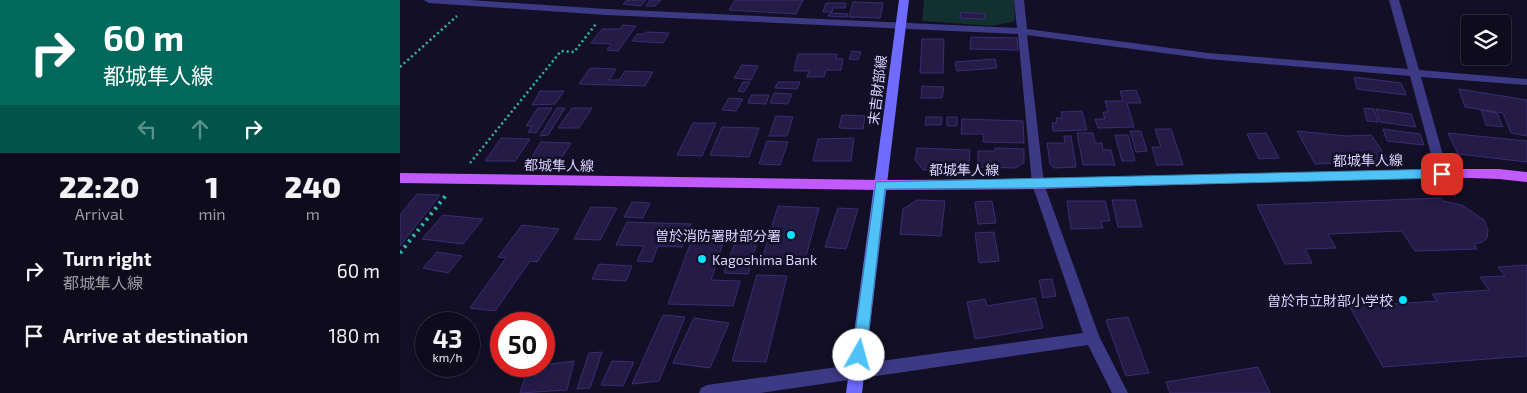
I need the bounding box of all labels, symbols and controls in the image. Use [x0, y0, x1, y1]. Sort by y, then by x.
map controls [1461, 15, 1511, 65]
button: layers [1461, 15, 1511, 65]
text: 60 m [103, 16, 184, 58]
icon: right [20, 20, 85, 85]
street label: 末吉財部線 [864, 54, 890, 126]
text: 都城隼人線 [103, 62, 213, 88]
icon: left [133, 115, 161, 143]
icon: ahead [186, 115, 214, 143]
icon: right [239, 115, 267, 143]
street label: 都城隼人線 [1333, 151, 1403, 169]
pin [1421, 153, 1463, 195]
street label: 都城隼人線 [524, 156, 594, 174]
icon: arrive [1428, 160, 1456, 188]
street label: 都城隼人線 [929, 161, 999, 178]
text: 22:20 [59, 168, 140, 204]
text: 1 [205, 168, 219, 204]
text: 240 [285, 168, 341, 204]
text: Arrival [75, 204, 124, 223]
text: min [198, 204, 226, 223]
text: m [306, 204, 320, 223]
place label: 曽於消防署財部分署 [655, 227, 781, 244]
marker: 曽於消防署財部分署 [785, 229, 797, 241]
text: Turn right [63, 247, 151, 270]
place label: Kagoshima Bank [712, 251, 817, 268]
marker: Kagoshima Bank [696, 253, 708, 265]
icon: right [20, 257, 48, 285]
text: 60 m [337, 259, 380, 282]
text: 都城隼人線 [63, 273, 143, 292]
place label: 曽於市立財部小学校 [1267, 292, 1393, 309]
marker: 曽於市立財部小学校 [1397, 294, 1409, 306]
speed limit sign: 50 [490, 312, 555, 377]
icon: arrive [20, 322, 48, 350]
text: 43 [432, 323, 463, 353]
text: Arrive at destination [63, 324, 248, 347]
text: 180 m [329, 324, 380, 347]
position arrow [832, 328, 884, 380]
text: km/h [433, 350, 462, 364]

